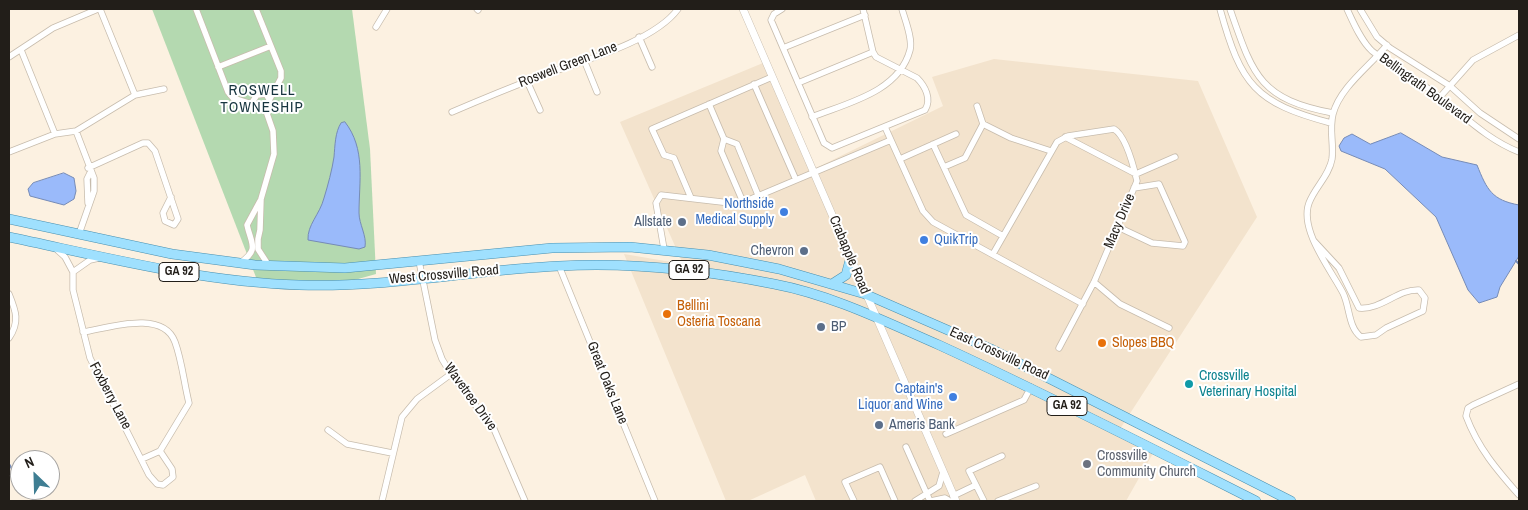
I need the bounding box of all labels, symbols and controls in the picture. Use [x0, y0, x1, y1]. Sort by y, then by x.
street label: Roswell Green Lane [516, 39, 620, 91]
street label: Bellingrath Boulevard [1376, 50, 1474, 128]
district label: ROSWELL TOWNESHIP [219, 82, 305, 117]
street label: Macy Drive [1101, 191, 1139, 251]
place label: Northside Medical Supply [696, 196, 774, 228]
marker: Northside Medical Supply [778, 206, 790, 218]
street label: Crabapple Road [825, 213, 873, 297]
place label: Allstate [634, 214, 672, 230]
marker: Allstate [676, 216, 688, 228]
place label: QuikTrip [934, 232, 978, 248]
marker: QuikTrip [918, 234, 930, 246]
place label: Chevron [751, 243, 794, 259]
marker: Chevron [798, 245, 810, 257]
road number: GA 92 [669, 260, 709, 280]
road number: GA 92 [159, 262, 199, 282]
street label: West Crossville Road [388, 262, 500, 288]
place label: Bellini Osteria Toscana [677, 298, 761, 331]
marker: Bellini Osteria Toscana [661, 308, 673, 320]
place label: BP [831, 319, 846, 335]
marker: BP [815, 321, 827, 333]
street label: East Crossville Road [947, 324, 1051, 384]
place label: Slopes BBQ [1112, 335, 1175, 351]
marker: Slopes BBQ [1096, 337, 1108, 349]
street label: Great Oaks Lane [583, 339, 631, 427]
street label: Foxberry Lane [85, 360, 135, 432]
street label: Wavetree Drive [440, 360, 500, 434]
place label: Crossville Veterinary Hospital [1199, 368, 1297, 401]
marker: Crossville Veterinary Hospital [1183, 378, 1195, 390]
place label: Captain's Liquor and Wine [858, 381, 943, 414]
marker: Captain's Liquor and Wine [947, 391, 959, 403]
road number: GA 92 [1047, 396, 1087, 416]
place label: Ameris Bank [889, 417, 955, 433]
marker: Ameris Bank [873, 419, 885, 431]
place label: Crossville Community Church [1097, 448, 1196, 481]
north arrow [10, 450, 60, 500]
text: N [22, 452, 37, 472]
marker: Crossville Community Church [1081, 458, 1093, 470]

